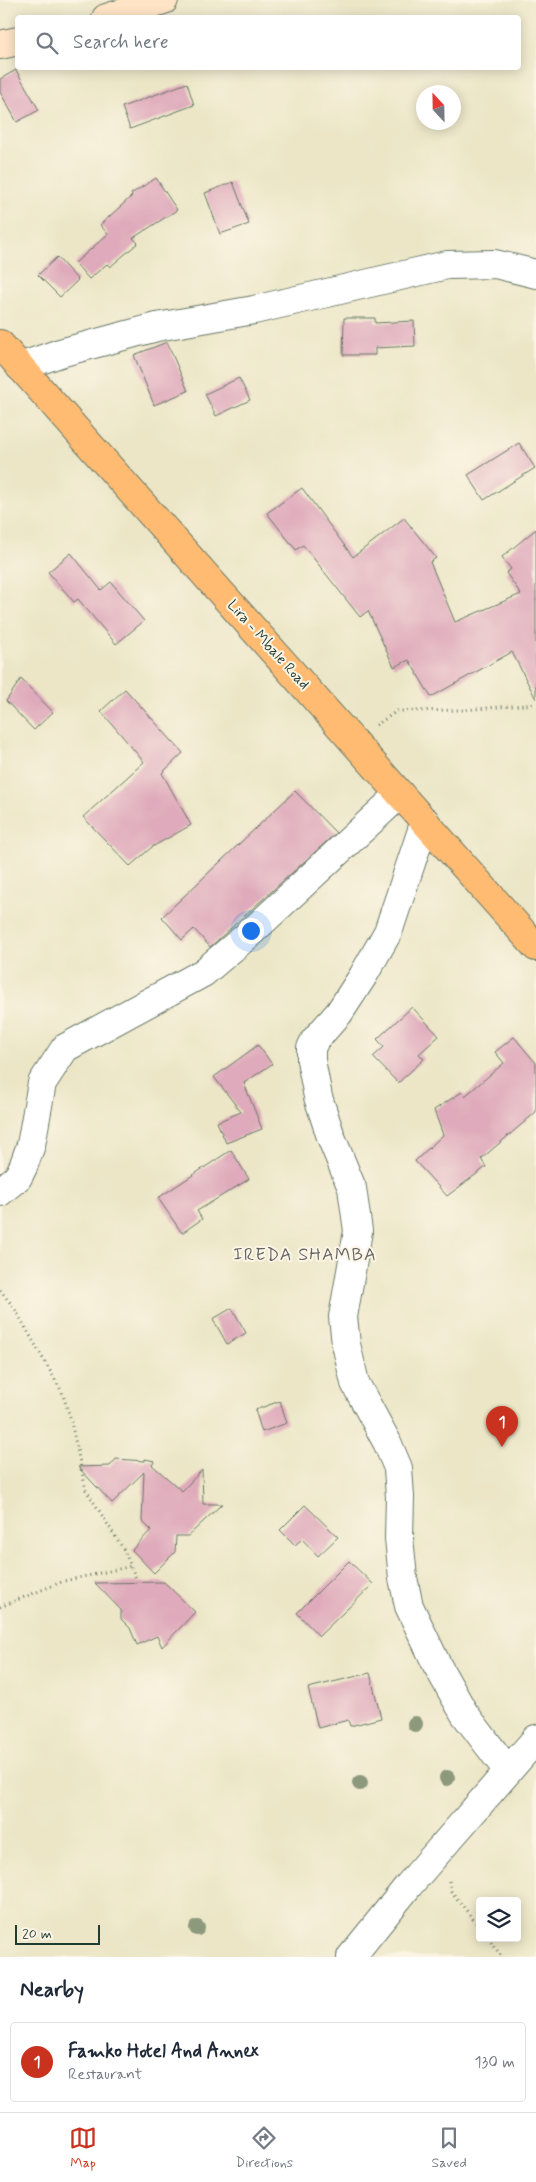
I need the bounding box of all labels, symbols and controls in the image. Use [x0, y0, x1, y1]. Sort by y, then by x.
search box [15, 15, 521, 70]
icon: search [33, 29, 61, 57]
text: Search here [73, 30, 169, 55]
north arrow [416, 85, 461, 130]
street label: Lira - Mbale Road [222, 596, 314, 694]
your location [238, 918, 264, 944]
district label: IREDA SHAMBA [233, 1243, 377, 1267]
pin: 1 [486, 1406, 518, 1447]
map controls [476, 1897, 521, 1942]
button: layers [476, 1897, 521, 1942]
scale bar [15, 1922, 100, 1945]
text: 20 m [22, 1925, 52, 1943]
text: Nearby [20, 1976, 84, 2004]
text: Famko Hotel And Annex [68, 2039, 259, 2064]
text: 1 [33, 2052, 41, 2073]
text: 130 m [474, 2052, 515, 2073]
text: Restaurant [68, 2064, 142, 2085]
tab: Map [69, 2124, 97, 2172]
tab: Directions [236, 2124, 293, 2172]
tab: Saved [431, 2124, 467, 2172]

